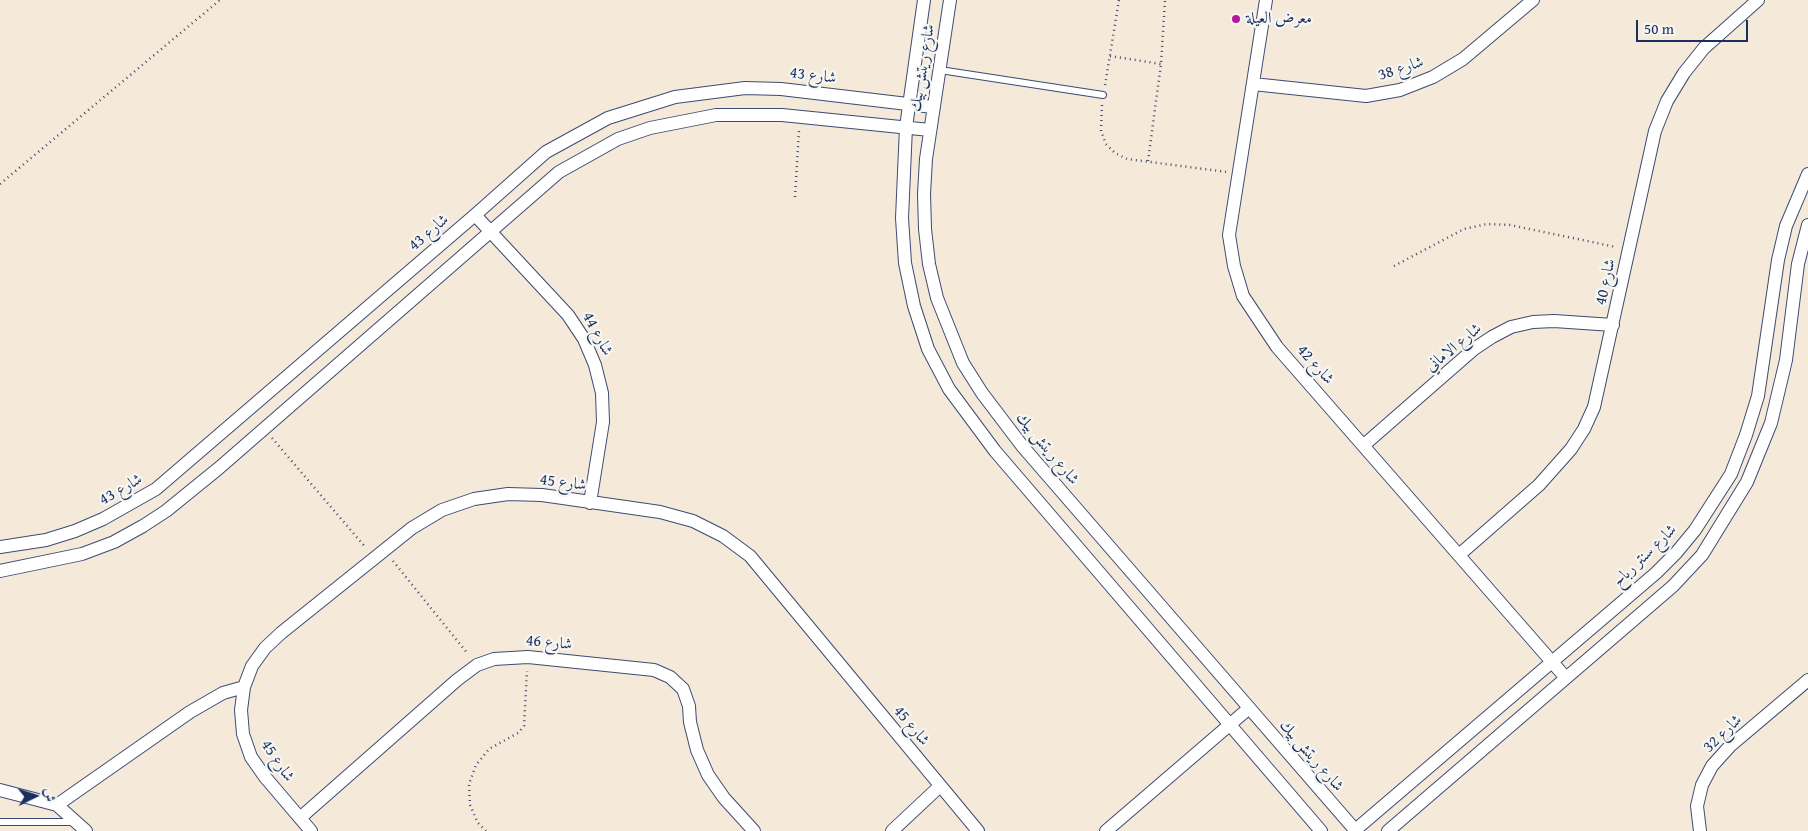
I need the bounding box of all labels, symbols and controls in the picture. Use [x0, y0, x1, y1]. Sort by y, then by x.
place label: معرض العيلة [1246, 9, 1312, 29]
scale bar [1638, 10, 1750, 42]
marker: معرض العيلة [1230, 13, 1242, 25]
text: 50 m [1644, 18, 1674, 39]
street label: شارع ريتش بيك [907, 23, 939, 113]
street label: شارع 38 [1376, 53, 1426, 85]
street label: شارع 43 [789, 64, 837, 88]
street label: شارع 43 [405, 210, 453, 256]
street label: شارع 40 [1592, 257, 1620, 307]
street label: شارع 44 [578, 309, 616, 359]
street label: شارع الاماني [1422, 320, 1486, 376]
street label: شارع 42 [1292, 341, 1338, 389]
street label: شارع ريتش بيك [1011, 409, 1083, 489]
street label: شارع 43 [96, 470, 146, 510]
street label: شارع 45 [539, 471, 587, 495]
street label: شارع سنتر رباح [1609, 521, 1681, 591]
street label: شارع 46 [525, 631, 573, 655]
street label: شارع 45 [889, 702, 933, 750]
street label: شارع 32 [1700, 711, 1746, 757]
street label: شارع ريتش بيك [1275, 716, 1347, 796]
street label: شارع 45 [256, 736, 298, 786]
north arrow [10, 771, 60, 821]
text: ش [40, 787, 60, 803]

